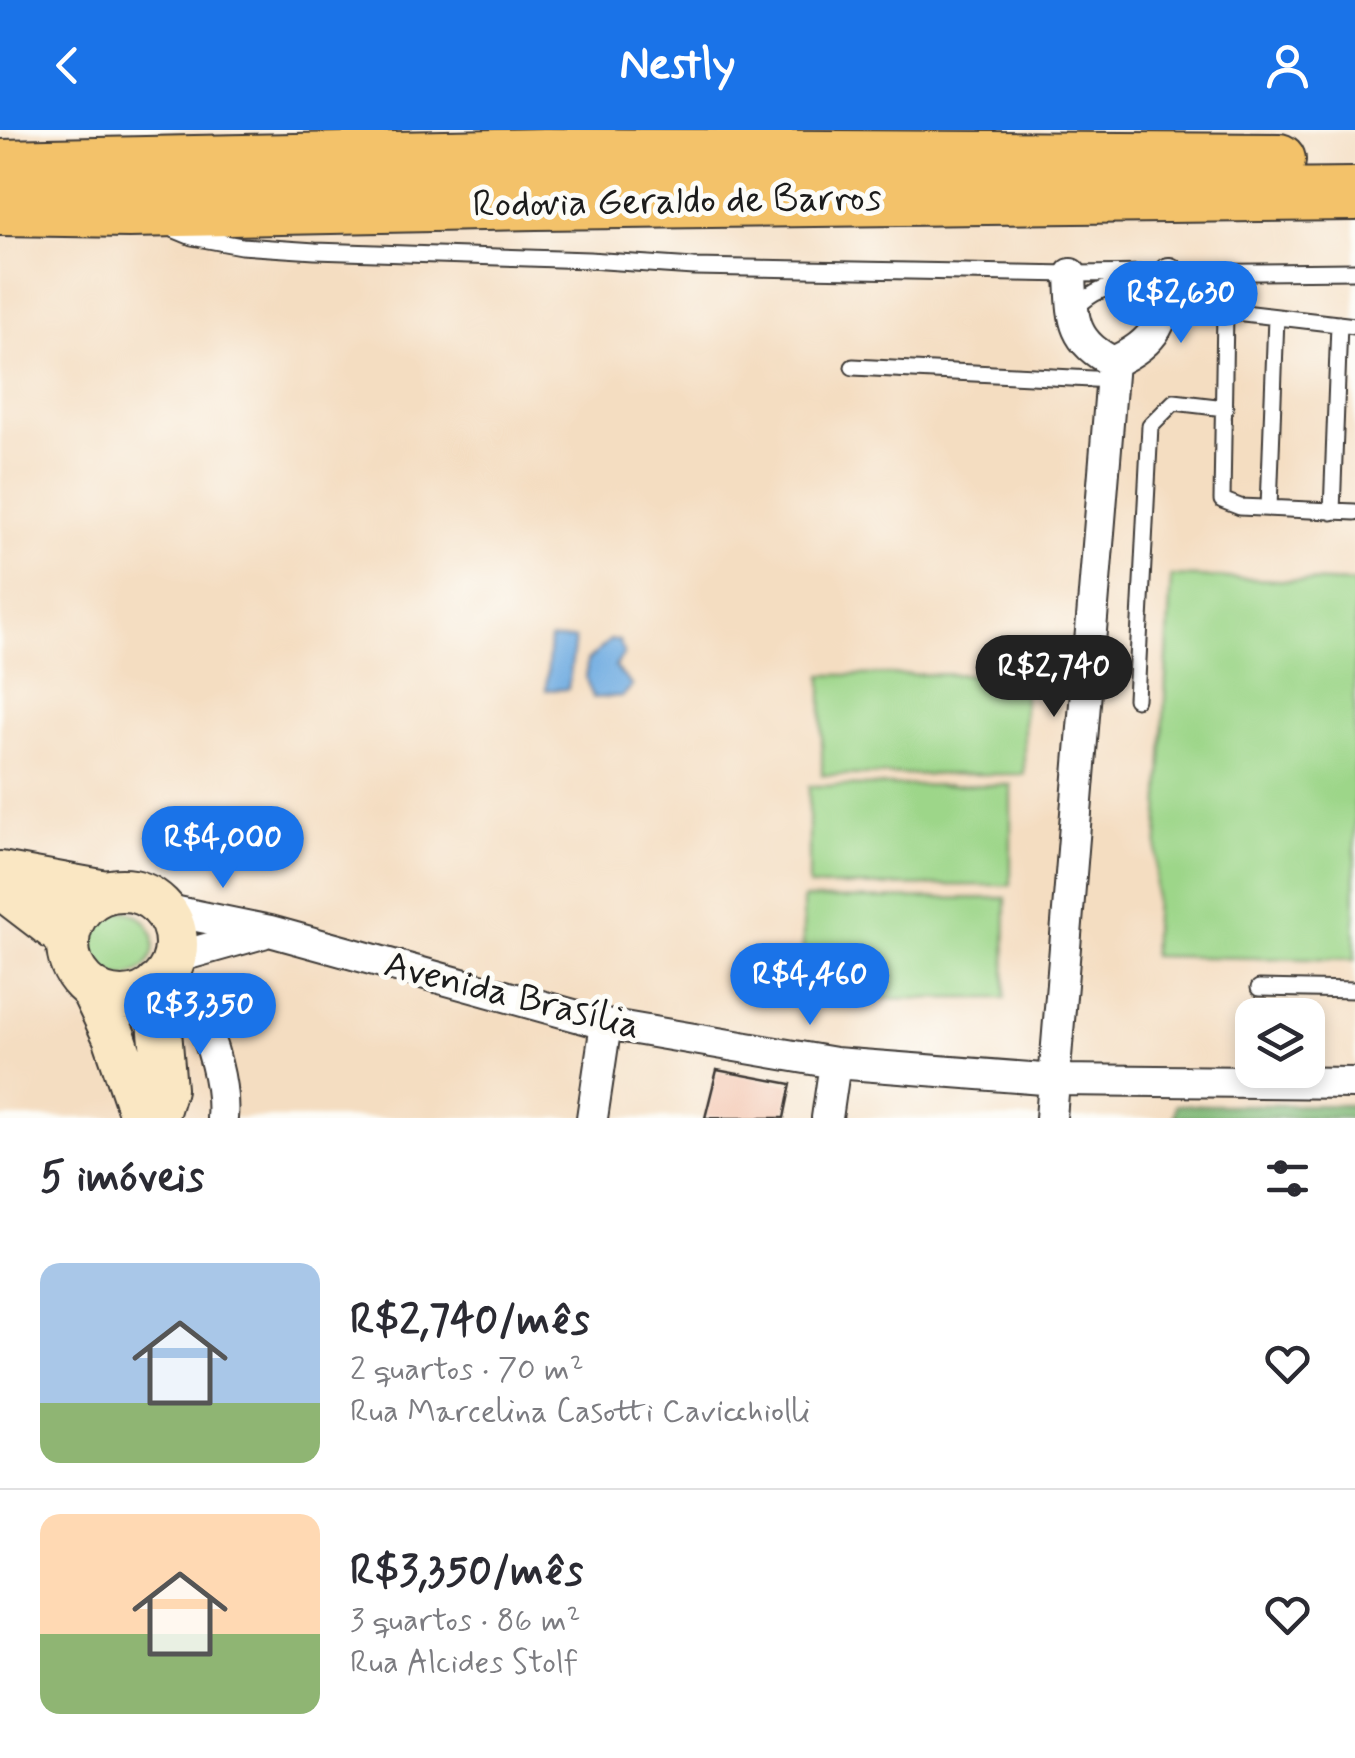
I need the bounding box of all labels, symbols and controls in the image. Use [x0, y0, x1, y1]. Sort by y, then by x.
text: Nestly [619, 36, 736, 95]
icon: back [40, 38, 95, 93]
icon: person [1260, 38, 1315, 93]
street label: Rodovia Geraldo de Barros [472, 174, 882, 230]
pin: R$2,630 [1089, 261, 1273, 346]
text: R$2,630 [1127, 272, 1235, 314]
pin: R$2,740 [962, 635, 1146, 720]
text: R$2,740 [998, 646, 1110, 688]
pin: R$4,000 [131, 806, 315, 891]
text: R$4,000 [164, 817, 282, 859]
street label: Avenida Brasília [379, 941, 645, 1051]
pin: R$4,460 [718, 943, 902, 1028]
text: R$4,460 [752, 954, 868, 996]
pin: R$3,350 [108, 973, 292, 1058]
text: R$3,350 [146, 984, 254, 1026]
map controls [1235, 998, 1325, 1088]
button: layers [1235, 998, 1325, 1088]
text: 5 imóveis [40, 1151, 204, 1206]
icon: filters [1260, 1151, 1315, 1206]
text: R$2,740/mês [350, 1294, 590, 1349]
icon: home [120, 1303, 240, 1423]
icon: heart [1260, 1336, 1315, 1391]
text: 2 quartos · 70 m² [350, 1349, 584, 1391]
text: Rua Marcelina Casotti Cavicchiolli [350, 1391, 810, 1433]
text: R$3,350/mês [350, 1545, 583, 1600]
icon: home [120, 1554, 240, 1674]
icon: heart [1260, 1587, 1315, 1642]
text: 3 quartos · 86 m² [350, 1600, 581, 1642]
text: Rua Alcides Stolf [350, 1642, 578, 1684]

